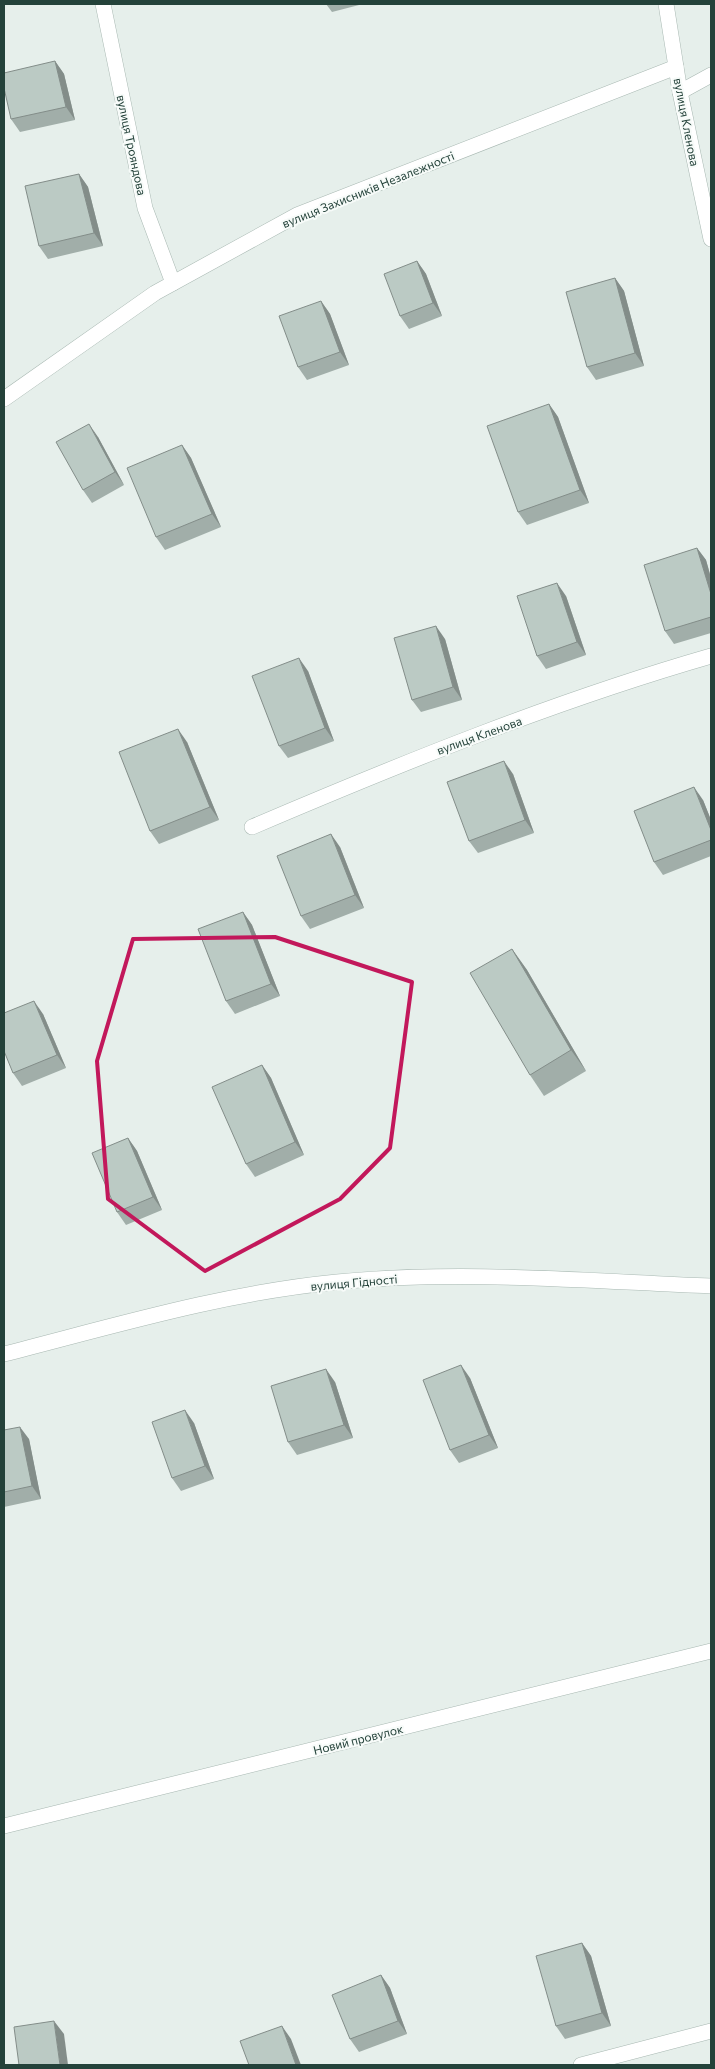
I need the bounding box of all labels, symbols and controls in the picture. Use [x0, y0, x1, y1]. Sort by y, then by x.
street label: вулиця Кленова [672, 77, 702, 167]
street label: вулиця Трояндова [115, 93, 149, 197]
street label: вулиця Захисників Незалежності [280, 148, 456, 230]
street label: вулиця Кленова [435, 713, 523, 757]
street label: вулиця Гідності [310, 1271, 398, 1293]
street label: Новий провулок [312, 1721, 405, 1757]

